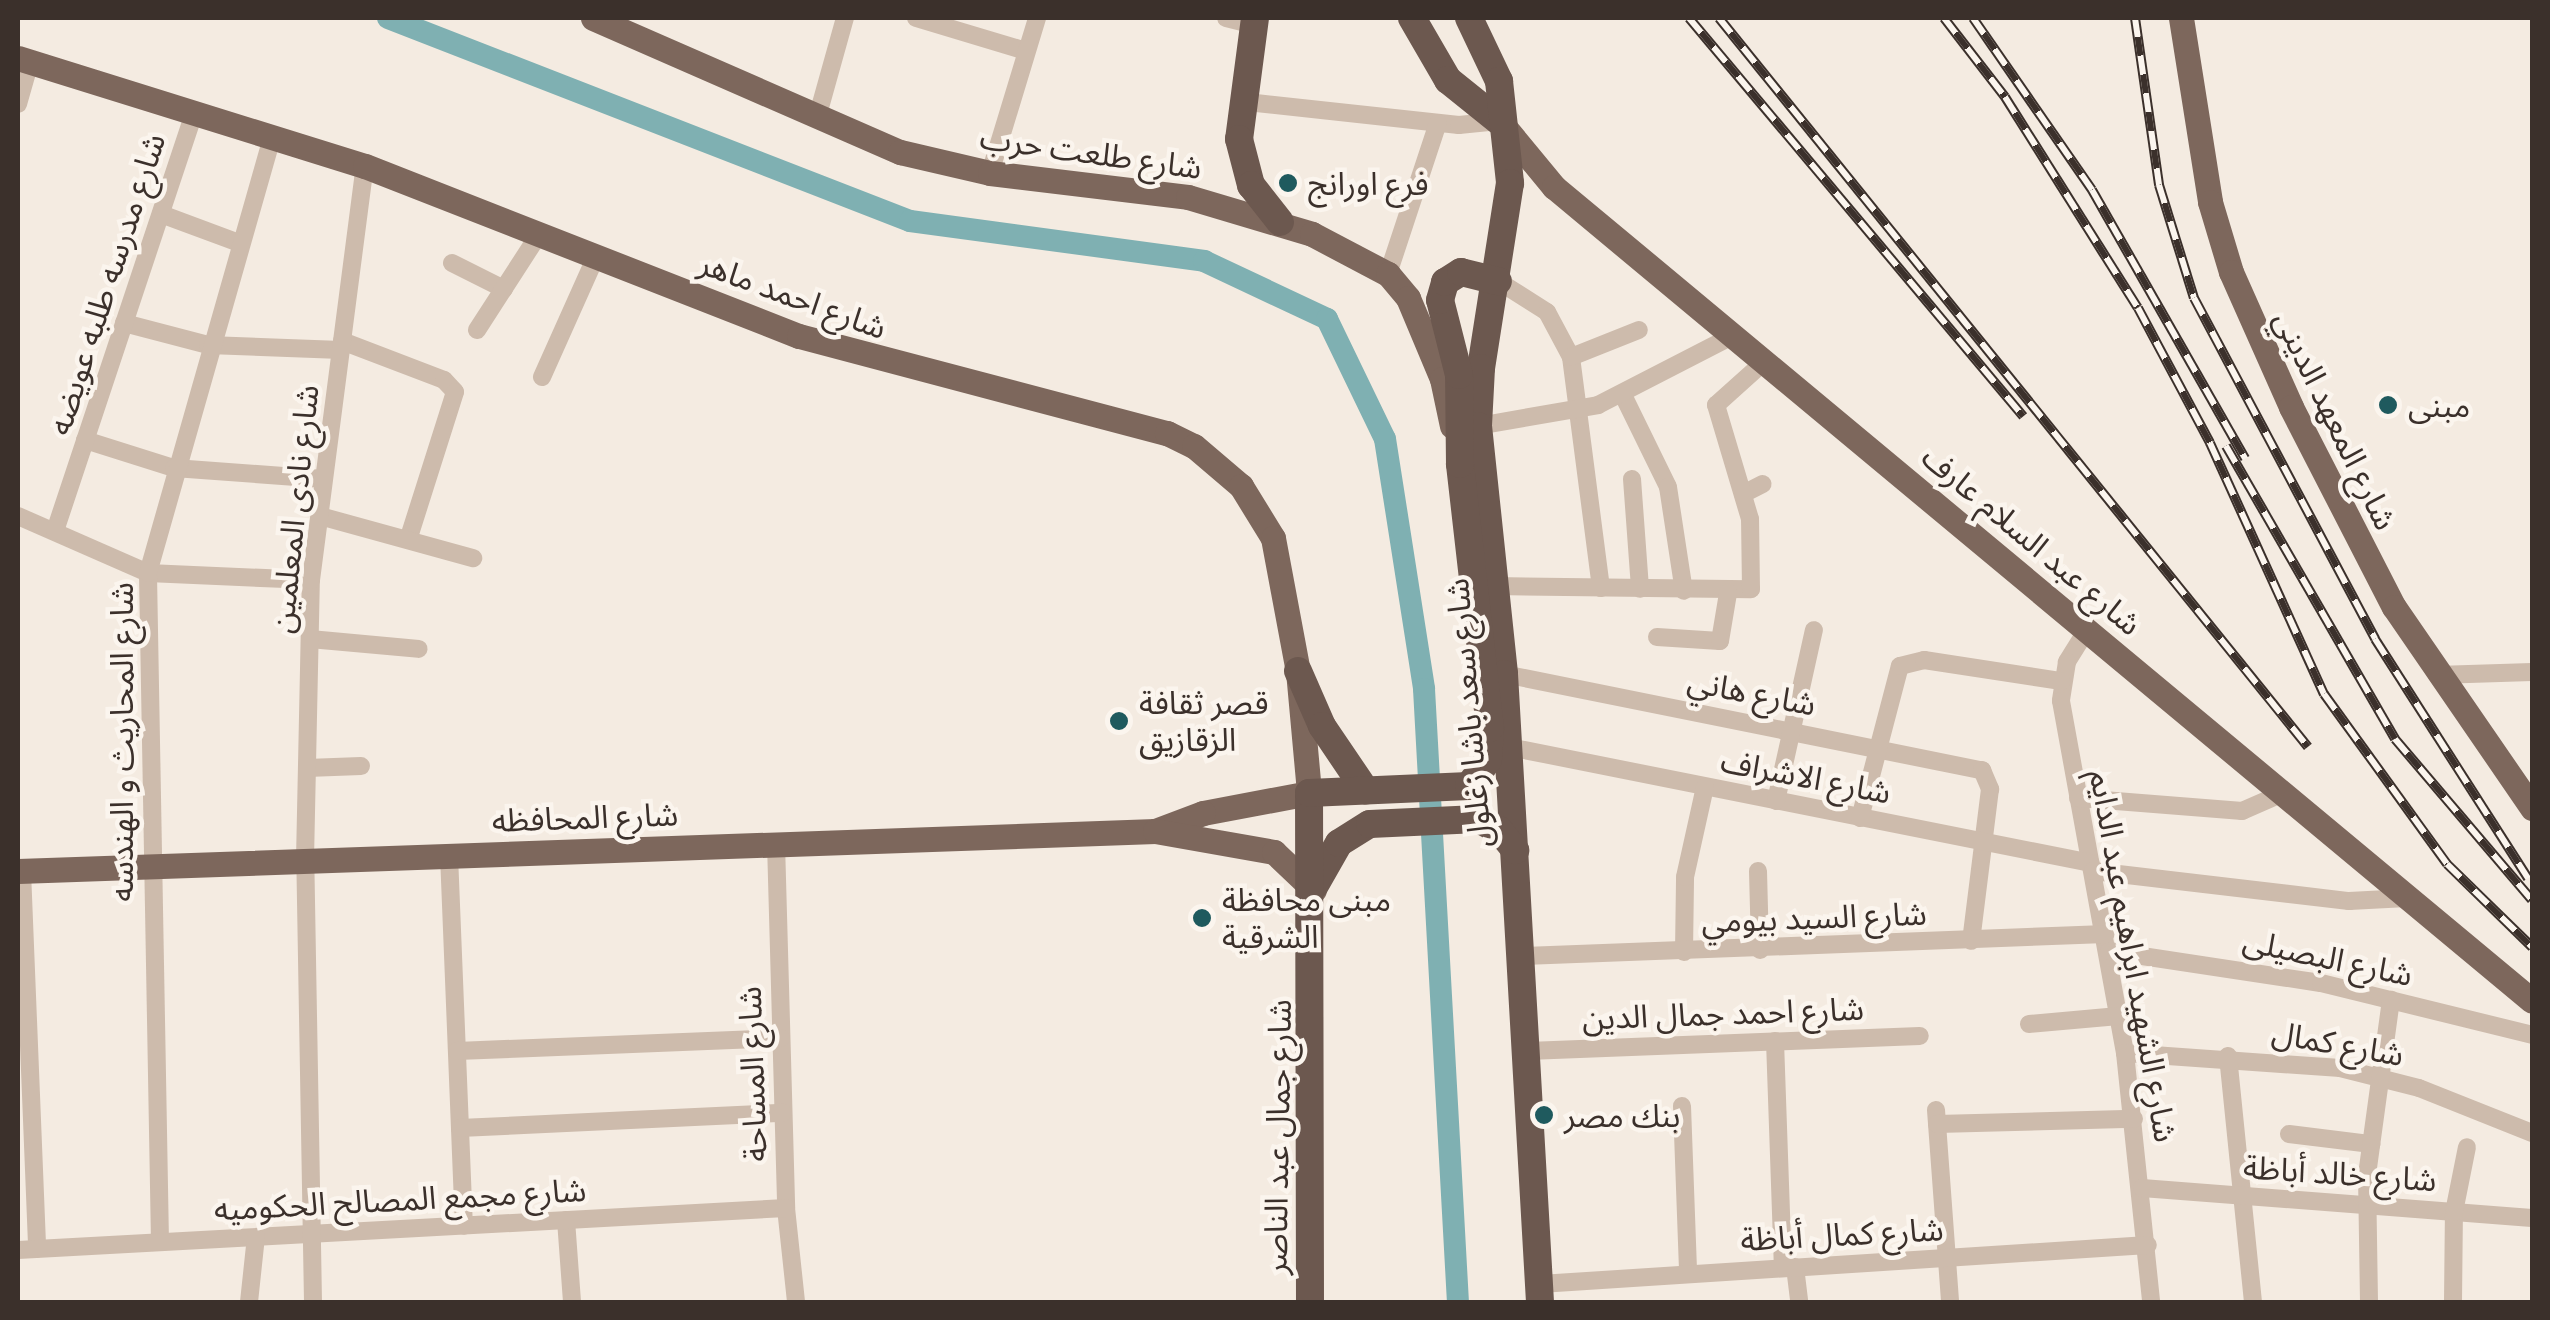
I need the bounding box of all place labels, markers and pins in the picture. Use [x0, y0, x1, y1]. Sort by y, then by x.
place label: فرع اورانج [1308, 164, 1429, 202]
marker: فرع اورانج [1277, 172, 1299, 194]
place label: مبنى [2408, 386, 2470, 424]
marker: مبنى [2377, 394, 2399, 416]
place label: قصر ثقافة الزقازيق [1139, 684, 1268, 759]
marker: قصر ثقافة الزقازيق [1108, 710, 1130, 732]
place label: مبنى محافظة الشرقية [1222, 881, 1391, 956]
marker: مبنى محافظة الشرقية [1191, 907, 1213, 929]
place label: بنك مصر [1564, 1096, 1680, 1134]
marker: بنك مصر [1533, 1104, 1555, 1126]

